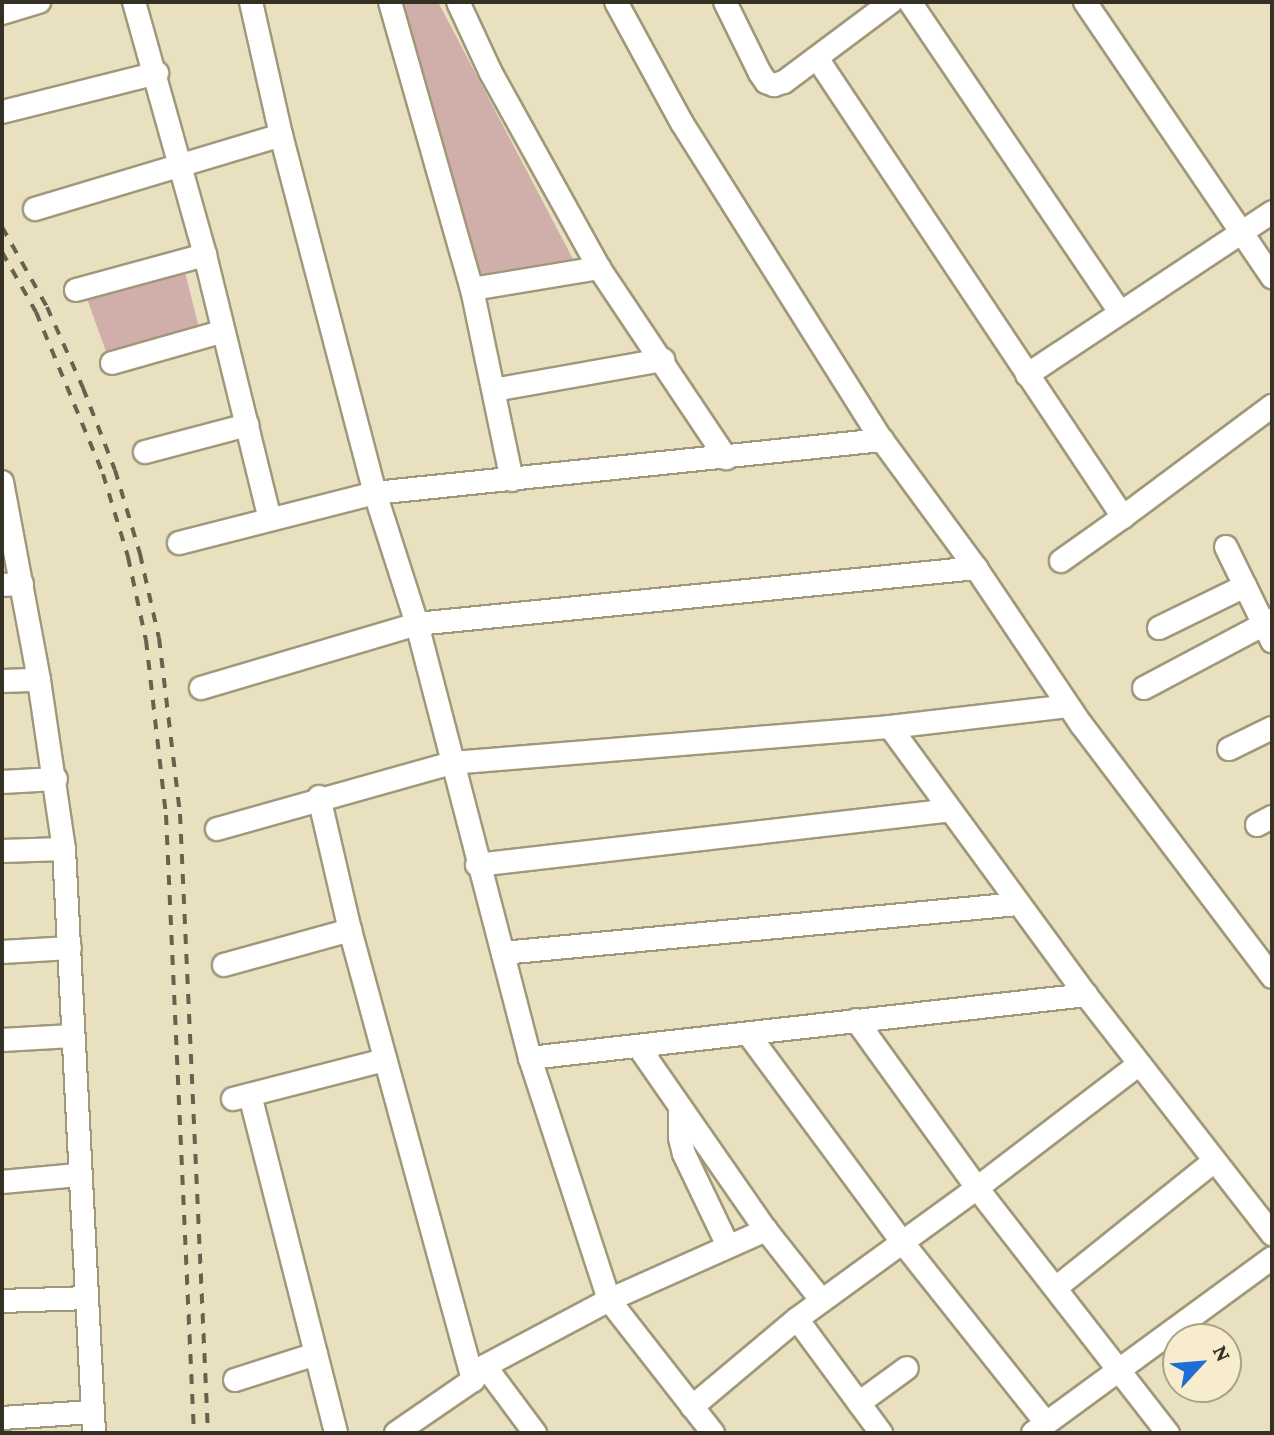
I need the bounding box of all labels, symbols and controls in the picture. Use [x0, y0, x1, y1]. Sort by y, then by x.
north arrow [1162, 1323, 1242, 1403]
text: N [1208, 1341, 1237, 1365]

